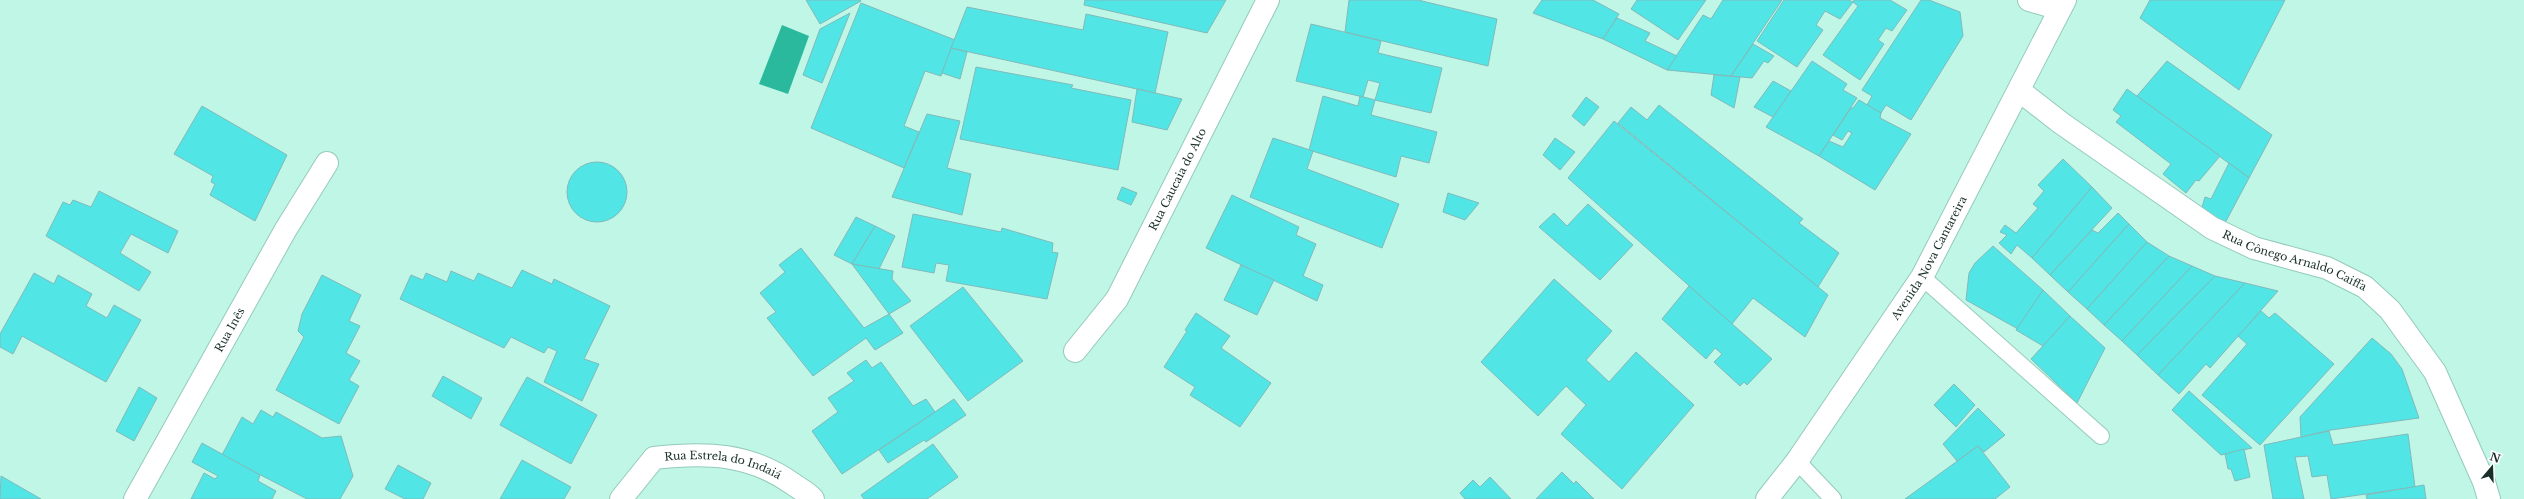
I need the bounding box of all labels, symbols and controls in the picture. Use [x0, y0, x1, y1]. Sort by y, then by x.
street label: Rua Caucaia do Alto [1146, 126, 1209, 233]
street label: Avenida Nova Cantareira [1888, 193, 1970, 323]
street label: Rua Cônego Arnaldo Caiffa [2220, 227, 2370, 294]
street label: Rua Inês [212, 305, 248, 354]
north arrow [2472, 447, 2512, 487]
street label: Rua Estrela do Indaiá [664, 448, 785, 483]
text: N [2488, 449, 2503, 466]

